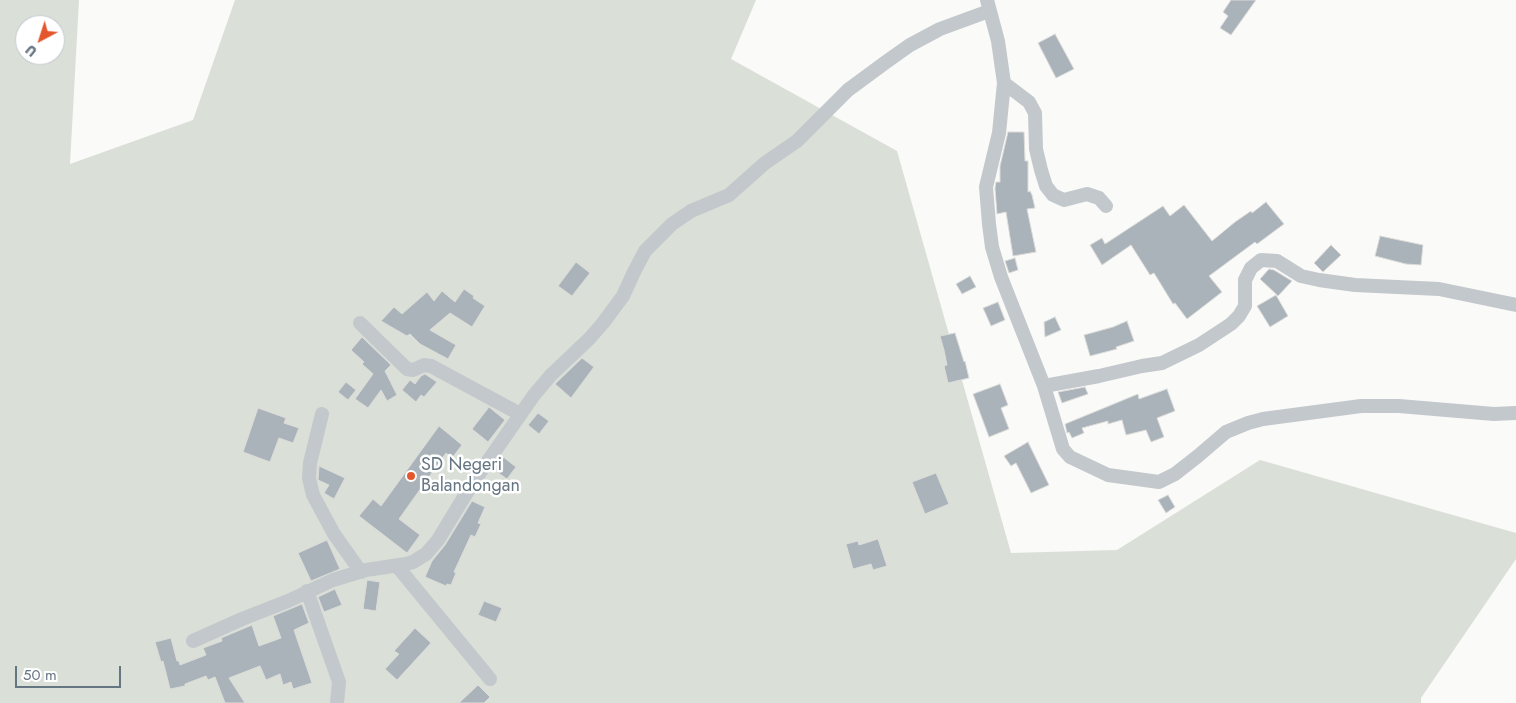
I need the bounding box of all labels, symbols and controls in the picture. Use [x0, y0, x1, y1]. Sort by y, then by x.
north arrow [15, 15, 65, 65]
text: U [21, 40, 41, 62]
place label: SD Negeri Balandongan [421, 455, 520, 498]
marker: SD Negeri Balandongan [405, 470, 417, 482]
scale bar [18, 656, 124, 688]
text: 50 m [23, 664, 57, 686]

